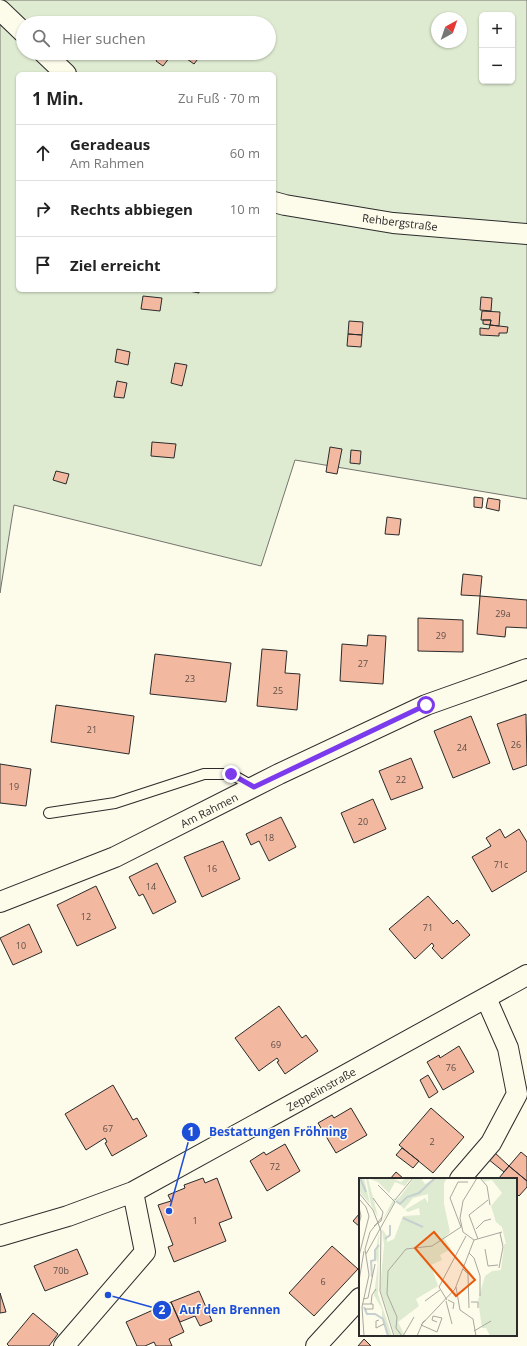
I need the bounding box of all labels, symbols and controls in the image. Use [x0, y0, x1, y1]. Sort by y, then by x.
north arrow [431, 12, 467, 48]
map controls [479, 12, 515, 84]
button: + [479, 12, 515, 48]
search box [16, 16, 276, 60]
icon: search [30, 27, 52, 49]
text: Hier suchen [62, 28, 146, 48]
button: − [479, 48, 515, 84]
text: 1 Min. [32, 87, 83, 110]
text: Zu Fuß · 70 m [178, 89, 260, 107]
text: Geradeaus [70, 134, 150, 154]
icon: ahead [32, 142, 54, 164]
text: 60 m [230, 144, 260, 162]
text: Am Rahmen [70, 154, 144, 172]
icon: right [32, 198, 54, 220]
text: Rechts abbiegen [70, 199, 193, 219]
text: 10 m [230, 200, 260, 218]
street label: Rehbergstraße [361, 210, 439, 234]
icon: arrive [32, 254, 54, 276]
text: Ziel erreicht [70, 255, 161, 275]
house number: 29a [495, 607, 511, 620]
house number: 29 [436, 629, 446, 642]
house number: 27 [358, 657, 368, 670]
house number: 23 [185, 672, 195, 685]
house number: 25 [273, 684, 283, 697]
route start [417, 696, 435, 714]
house number: 21 [87, 723, 97, 736]
house number: 26 [511, 738, 521, 751]
house number: 24 [457, 741, 467, 754]
route end [222, 765, 240, 783]
house number: 22 [396, 773, 406, 786]
house number: 19 [9, 780, 19, 793]
street label: Am Rahmen [178, 789, 240, 831]
house number: 20 [358, 815, 368, 828]
house number: 18 [264, 831, 274, 844]
house number: 71c [494, 858, 509, 871]
house number: 16 [207, 862, 217, 875]
house number: 14 [146, 880, 156, 893]
house number: 12 [81, 910, 91, 923]
house number: 71 [423, 921, 433, 934]
house number: 10 [16, 939, 26, 952]
house number: 69 [271, 1038, 281, 1051]
house number: 76 [446, 1061, 456, 1074]
street label: Zeppelinstraße [284, 1064, 358, 1114]
callout: Bestattungen Fröhning [181, 1120, 355, 1144]
house number: 67 [103, 1122, 113, 1135]
text: 1 [188, 1123, 194, 1140]
text: Bestattungen Fröhning [209, 1123, 347, 1140]
house number: 2 [429, 1135, 435, 1148]
house number: 72 [270, 1160, 280, 1173]
inset map [359, 1178, 517, 1336]
house number: 1 [192, 1214, 198, 1227]
house number: 70b [53, 1264, 69, 1277]
house number: 6 [320, 1275, 326, 1288]
callout: Auf den Brennen [152, 1298, 289, 1322]
text: 2 [159, 1301, 166, 1318]
text: Auf den Brennen [180, 1301, 280, 1318]

